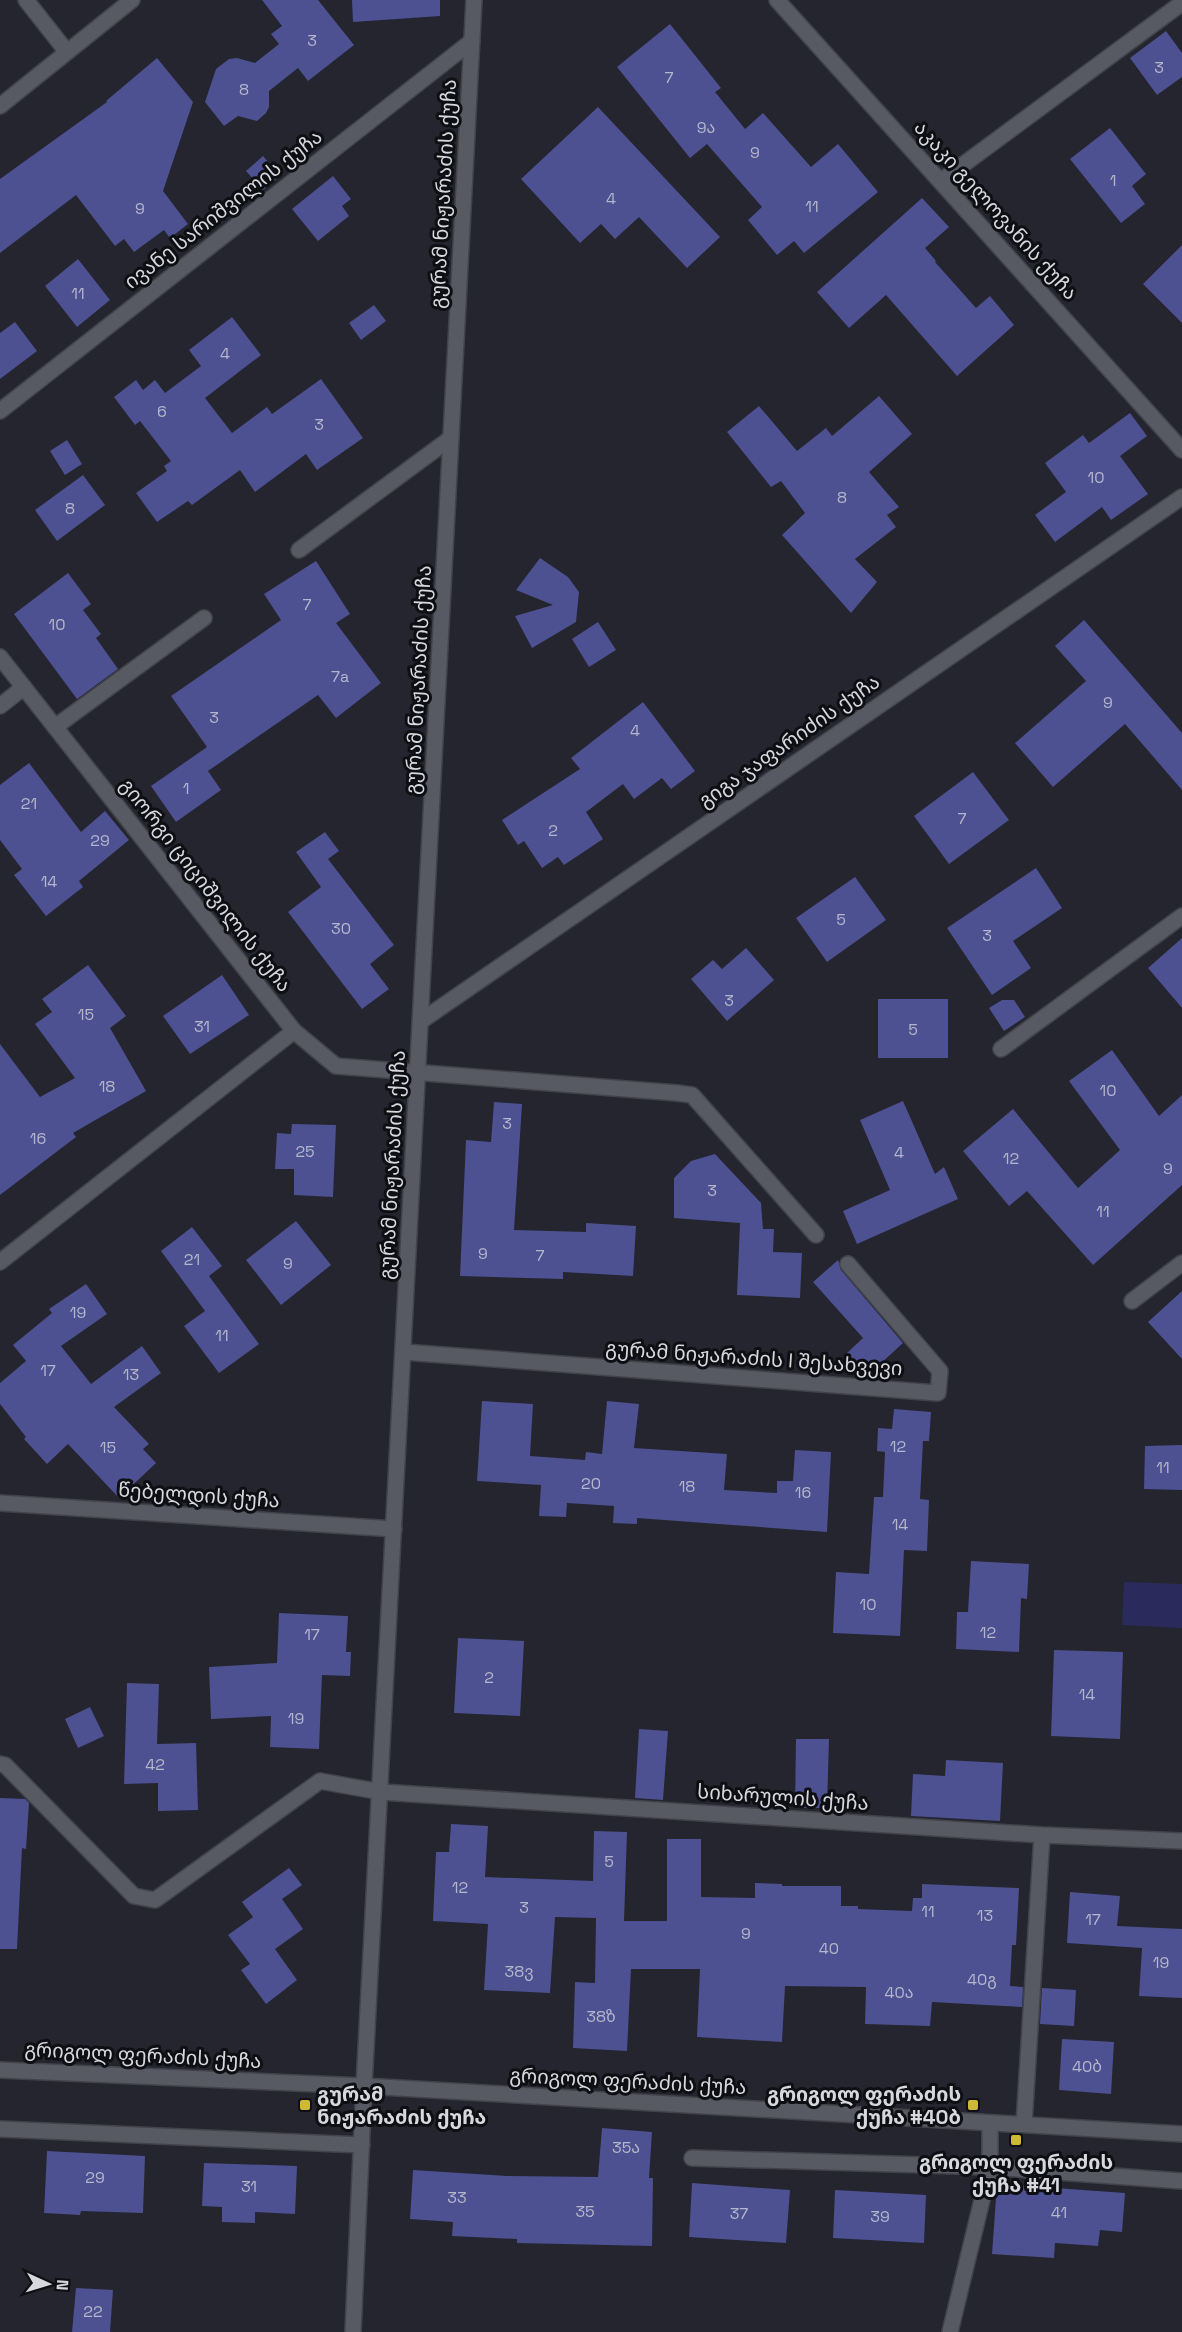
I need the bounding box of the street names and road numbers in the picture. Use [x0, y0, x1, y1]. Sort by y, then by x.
street label: გურამ ნიჟარაძის ქუჩა [424, 79, 462, 309]
street label: აკაკი გელოვანის ქუჩა [909, 115, 1083, 305]
street label: ივანე სარიშვილის ქუჩა [119, 123, 327, 295]
street label: გურამ ნიჟარაძის ქუჩა [399, 565, 437, 795]
street label: გიგა ჯაფარიძის ქუჩა [693, 669, 885, 813]
street label: გიორგი ციციშვილის ქუჩა [114, 773, 298, 997]
street label: გურამ ნიჟარაძის ქუჩა [373, 1050, 411, 1280]
street label: გურამ ნიჟარაძის I შესახვევი [605, 1335, 903, 1381]
street label: წებელდის ქუჩა [117, 1476, 281, 1514]
street label: სიხარულის ქუჩა [696, 1778, 870, 1816]
street label: გრიგოლ ფერაძის ქუჩა [24, 2036, 262, 2074]
street label: გრიგოლ ფერაძის ქუჩა [509, 2062, 747, 2100]

